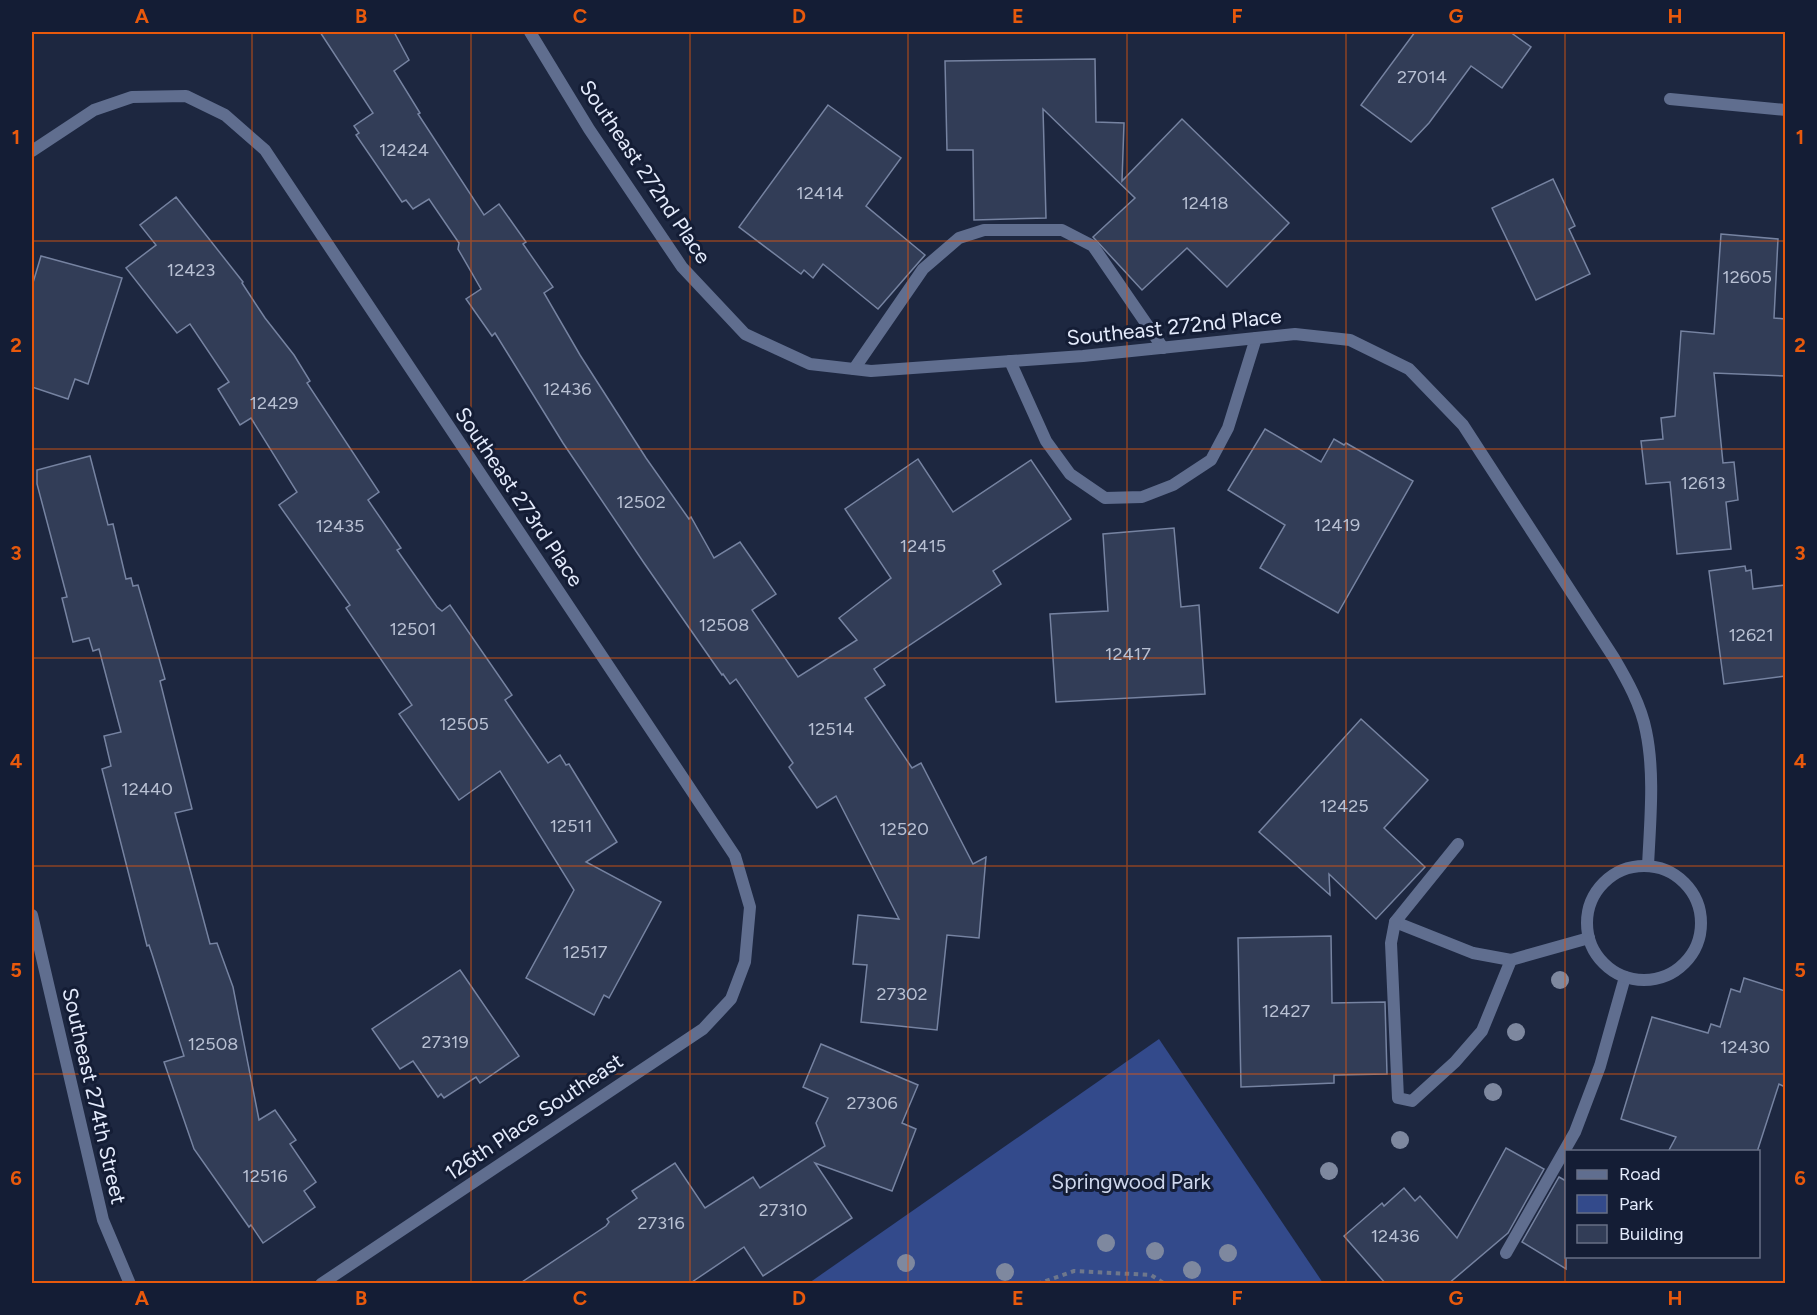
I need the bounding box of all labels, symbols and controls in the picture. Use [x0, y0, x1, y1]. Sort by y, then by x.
text: A [135, 4, 150, 28]
text: B [355, 4, 367, 28]
text: C [573, 4, 587, 28]
text: D [792, 4, 806, 28]
text: E [1012, 4, 1024, 28]
text: F [1231, 4, 1243, 28]
text: G [1449, 4, 1464, 28]
text: H [1668, 4, 1683, 28]
house number: 27014 [1397, 66, 1447, 88]
street label: Southeast 272nd Place [575, 75, 716, 268]
text: 1 [12, 125, 20, 149]
text: 1 [1796, 125, 1804, 149]
house number: 12424 [379, 139, 429, 161]
house number: 12414 [796, 182, 844, 204]
house number: 12418 [1181, 192, 1229, 214]
house number: 12423 [167, 259, 215, 281]
house number: 12605 [1722, 266, 1772, 288]
street label: Southeast 272nd Place [1065, 303, 1283, 350]
text: 2 [10, 333, 22, 357]
text: 2 [1794, 333, 1806, 357]
house number: 12436 [543, 378, 591, 400]
house number: 12429 [250, 392, 298, 414]
street label: Southeast 273rd Place [450, 402, 589, 591]
house number: 12613 [1681, 472, 1725, 494]
house number: 12502 [616, 491, 666, 513]
house number: 12419 [1314, 514, 1360, 536]
house number: 12435 [316, 515, 364, 537]
house number: 12415 [900, 535, 946, 557]
text: 3 [10, 541, 22, 565]
text: 3 [1794, 541, 1806, 565]
house number: 12508 [699, 614, 749, 636]
house number: 12501 [390, 618, 436, 640]
house number: 12621 [1728, 624, 1774, 646]
house number: 12417 [1105, 643, 1151, 665]
house number: 12505 [439, 713, 489, 735]
house number: 12514 [808, 718, 854, 740]
text: 4 [10, 749, 23, 773]
text: 4 [1794, 749, 1807, 773]
house number: 12440 [121, 778, 173, 800]
house number: 12425 [1319, 795, 1369, 817]
house number: 12511 [550, 815, 592, 837]
house number: 12520 [879, 818, 929, 840]
house number: 12517 [563, 941, 608, 963]
text: 5 [10, 958, 22, 982]
text: 5 [1794, 958, 1806, 982]
house number: 27302 [876, 983, 928, 1005]
street label: Southeast 274th Street [57, 985, 132, 1207]
house number: 12427 [1262, 1000, 1311, 1022]
house number: 27319 [421, 1031, 469, 1053]
house number: 12508 [188, 1033, 238, 1055]
house number: 12430 [1720, 1036, 1770, 1058]
street label: 126th Place Southeast [440, 1048, 627, 1185]
house number: 27306 [846, 1092, 898, 1114]
legend [1565, 1150, 1760, 1258]
text: Road [1619, 1163, 1660, 1185]
house number: 12516 [242, 1165, 288, 1187]
text: 6 [10, 1166, 22, 1190]
text: 6 [1794, 1166, 1806, 1190]
park label: Springwood Park [1051, 1169, 1211, 1194]
text: Park [1619, 1193, 1654, 1215]
house number: 27310 [759, 1199, 807, 1221]
house number: 27316 [637, 1212, 685, 1234]
text: Building [1619, 1223, 1684, 1245]
house number: 12436 [1371, 1225, 1419, 1247]
text: A [135, 1286, 150, 1310]
text: B [355, 1286, 367, 1310]
text: C [573, 1286, 587, 1310]
text: D [792, 1286, 806, 1310]
text: E [1012, 1286, 1024, 1310]
text: F [1231, 1286, 1243, 1310]
text: G [1449, 1286, 1464, 1310]
text: H [1668, 1286, 1683, 1310]

